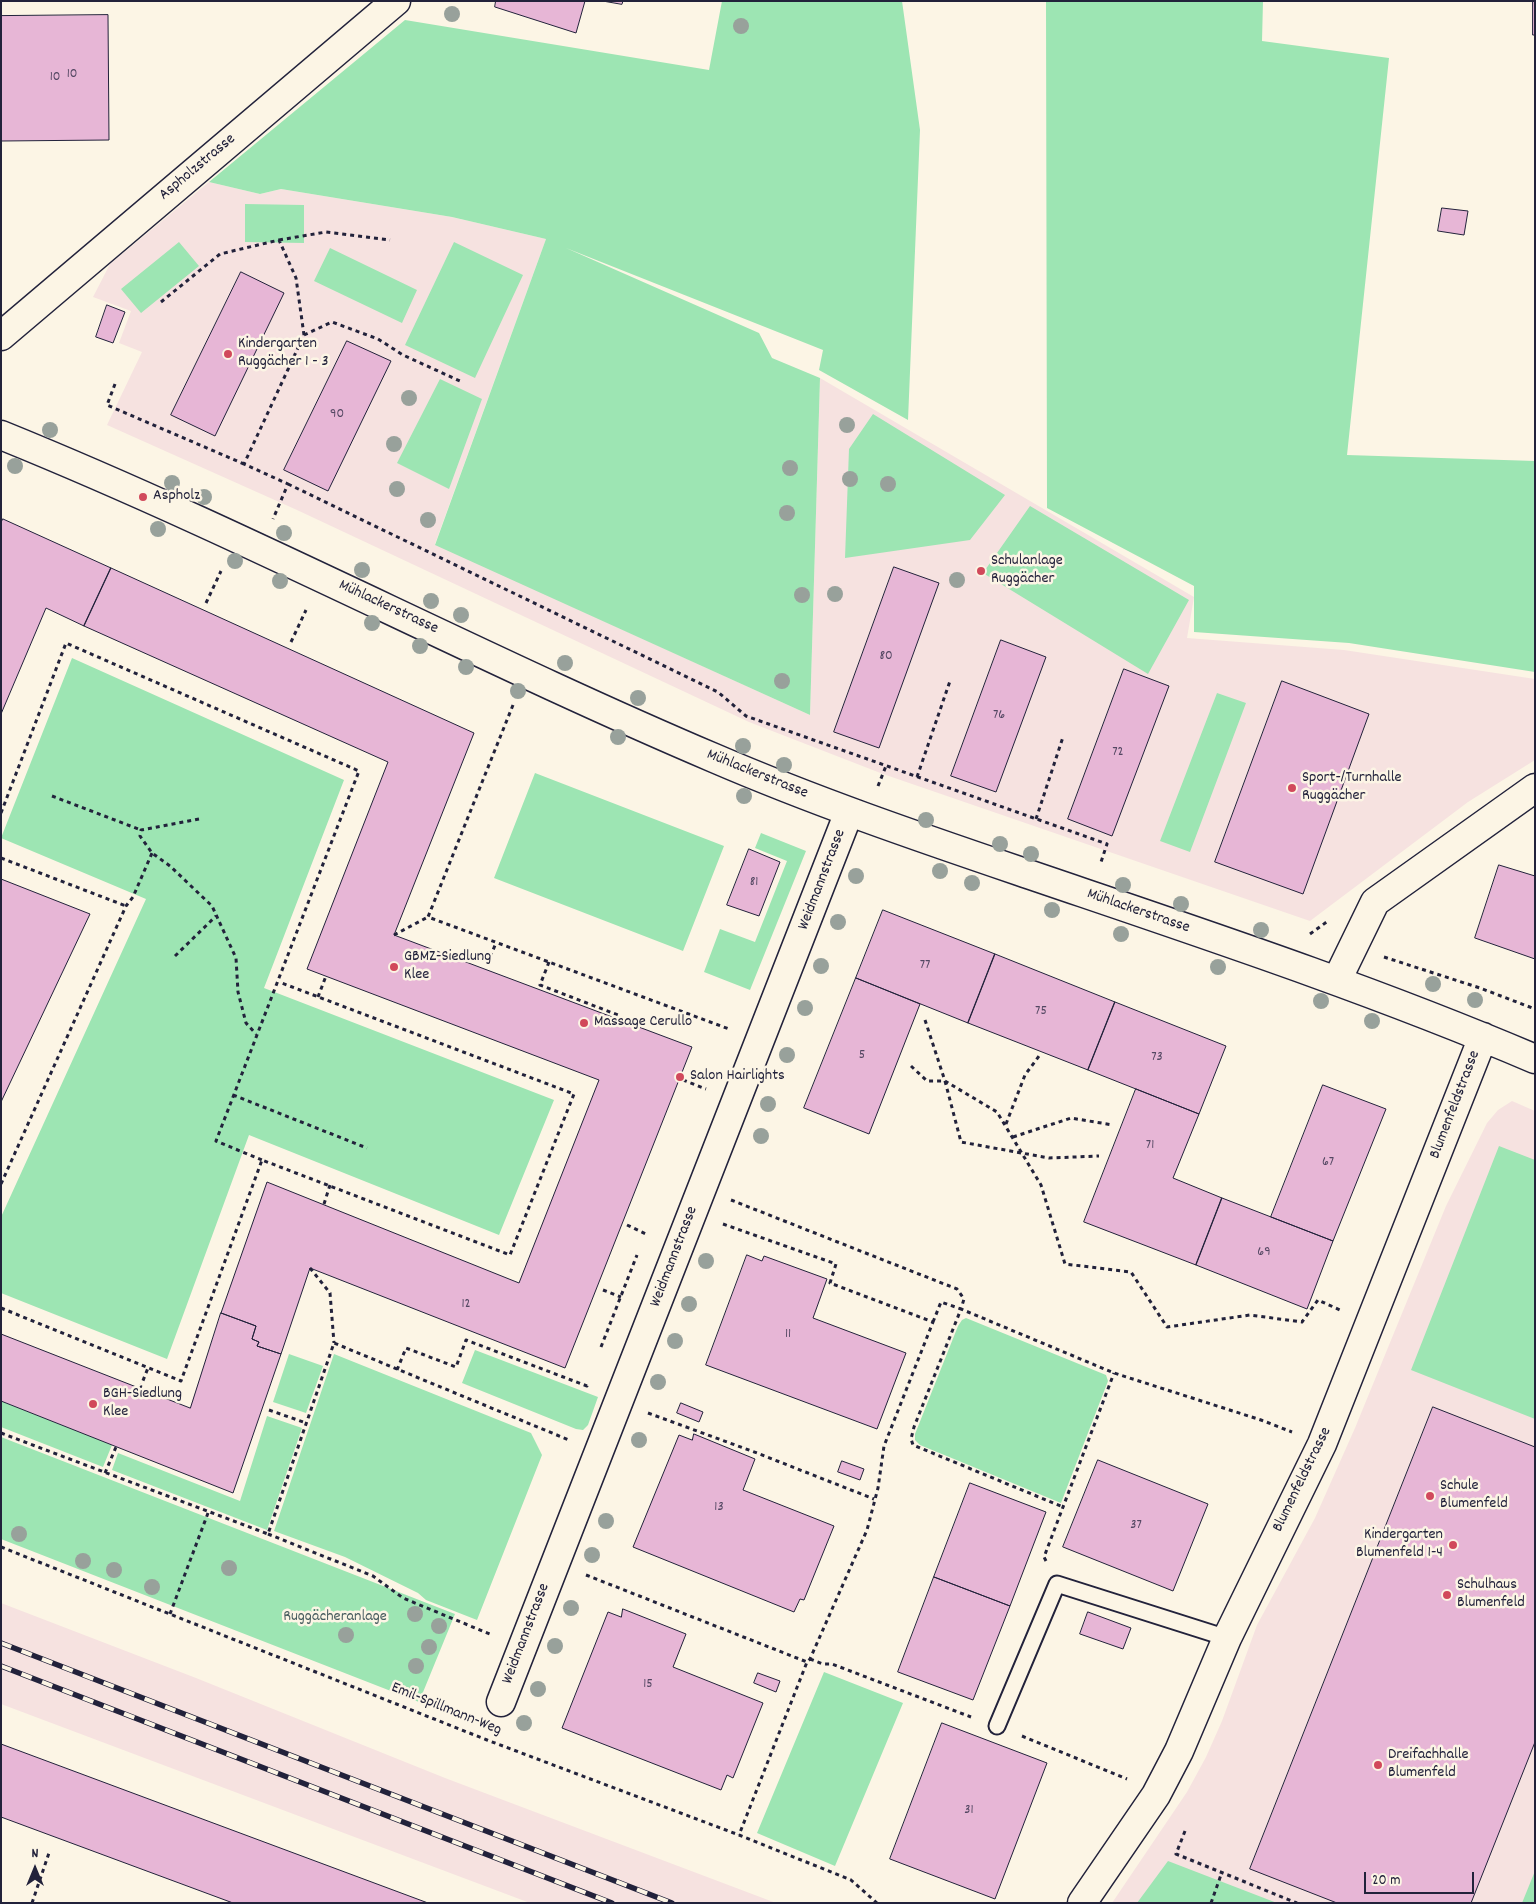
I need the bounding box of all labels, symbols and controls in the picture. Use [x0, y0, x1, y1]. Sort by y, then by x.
house number: 10 [67, 67, 77, 83]
house number: 10 [50, 70, 60, 86]
street label: Aspholzstrasse [156, 131, 240, 205]
place label: Kindergarten Ruggächer 1 - 3 [238, 335, 328, 373]
marker: Kindergarten Ruggächer 1 - 3 [222, 348, 234, 360]
house number: 90 [330, 407, 344, 423]
place label: Aspholz [153, 487, 200, 507]
marker: Aspholz [137, 491, 149, 503]
place label: Schulanlage Ruggächer [991, 552, 1063, 590]
marker: Schulanlage Ruggächer [975, 565, 987, 577]
street label: Mühlackerstrasse [335, 577, 441, 639]
house number: 80 [879, 649, 893, 665]
house number: 76 [993, 708, 1005, 724]
house number: 72 [1112, 745, 1124, 761]
street label: Mühlackerstrasse [704, 746, 810, 804]
place label: Sport-/Turnhalle Ruggächer [1302, 769, 1402, 807]
marker: Sport-/Turnhalle Ruggächer [1286, 782, 1298, 794]
street label: Weidmannstrasse [795, 827, 851, 933]
house number: 81 [750, 875, 758, 891]
street label: Mühlackerstrasse [1084, 885, 1192, 939]
place label: GBMZ-Siedlung Klee [404, 948, 491, 986]
house number: 77 [920, 958, 930, 974]
marker: GBMZ-Siedlung Klee [388, 961, 400, 973]
house number: 75 [1035, 1004, 1047, 1020]
place label: Massage Cerullo [594, 1013, 692, 1033]
marker: Massage Cerullo [578, 1017, 590, 1029]
house number: 5 [859, 1048, 865, 1064]
street label: Blumenfeldstrasse [1427, 1048, 1485, 1162]
house number: 73 [1151, 1050, 1163, 1066]
place label: Salon Hairlights [690, 1067, 785, 1087]
marker: Salon Hairlights [674, 1071, 686, 1083]
house number: 71 [1146, 1138, 1154, 1154]
house number: 67 [1322, 1155, 1334, 1171]
street label: Weidmannstrasse [647, 1204, 703, 1310]
house number: 69 [1257, 1245, 1271, 1261]
house number: 12 [461, 1297, 471, 1313]
house number: 11 [785, 1327, 791, 1343]
place label: BGH-Siedlung Klee [103, 1385, 182, 1423]
marker: BGH-Siedlung Klee [87, 1398, 99, 1410]
street label: Blumenfeldstrasse [1269, 1424, 1337, 1536]
place label: Schule Blumenfeld [1440, 1477, 1508, 1515]
marker: Schule Blumenfeld [1424, 1490, 1436, 1502]
house number: 13 [714, 1500, 724, 1516]
house number: 37 [1130, 1518, 1142, 1534]
place label: Kindergarten Blumenfeld 1-4 [1356, 1526, 1443, 1564]
marker: Kindergarten Blumenfeld 1-4 [1447, 1539, 1459, 1551]
place label: Schulhaus Blumenfeld [1457, 1576, 1525, 1614]
street label: Weidmannstrasse [499, 1581, 555, 1687]
marker: Schulhaus Blumenfeld [1441, 1589, 1453, 1601]
park label: Ruggächeranlage [283, 1608, 387, 1628]
house number: 15 [643, 1677, 653, 1693]
street label: Emil-Spillmann-Weg [388, 1679, 504, 1741]
place label: Dreifachhalle Blumenfeld [1388, 1746, 1469, 1784]
marker: Dreifachhalle Blumenfeld [1372, 1759, 1384, 1771]
house number: 31 [964, 1803, 974, 1819]
north arrow [10, 1844, 60, 1894]
text: N [32, 1844, 38, 1864]
scale bar [1366, 1862, 1476, 1894]
text: 20 m [1372, 1870, 1400, 1892]

